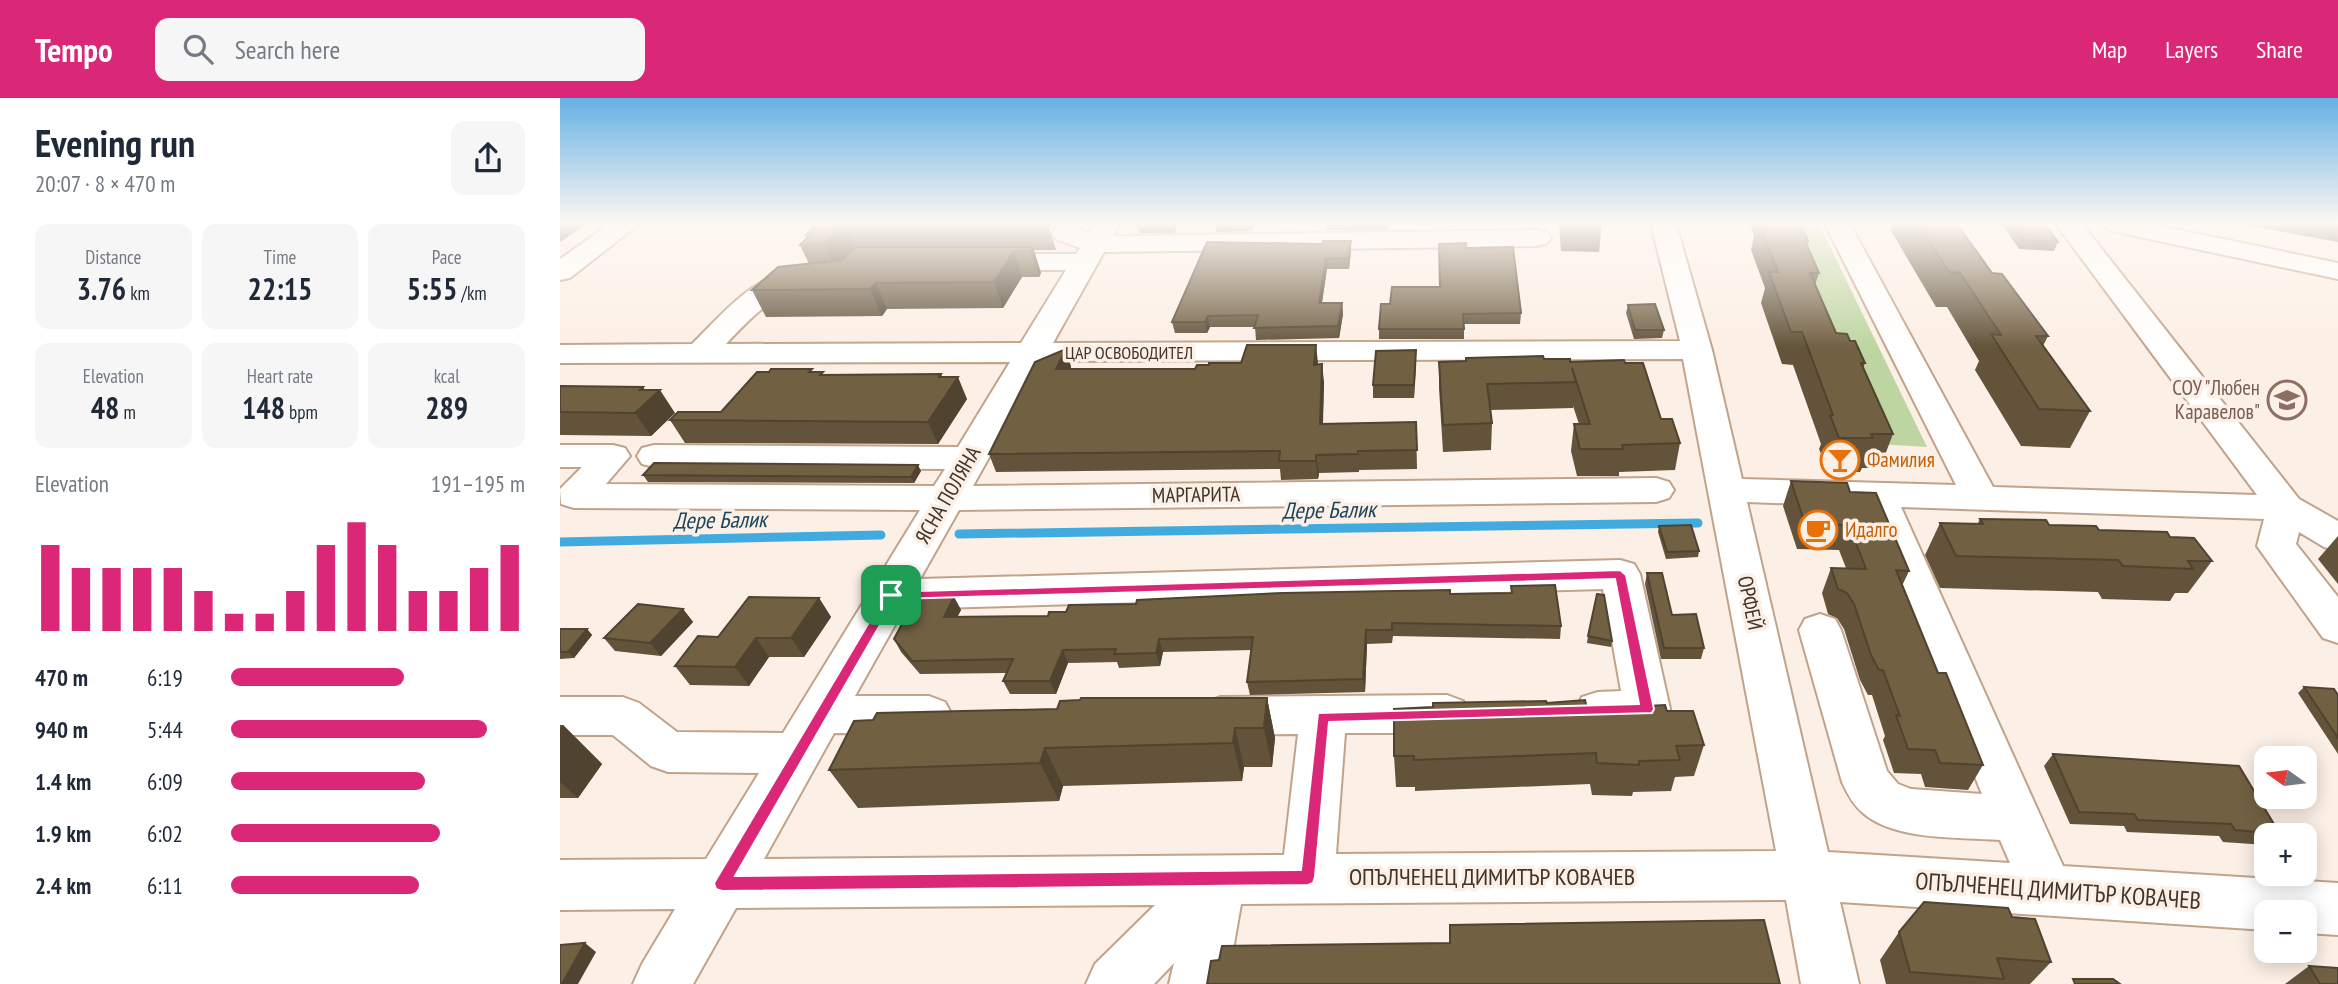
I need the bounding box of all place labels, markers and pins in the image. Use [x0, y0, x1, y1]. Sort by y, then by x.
place label: СОУ "Любен Каравелов" [2172, 374, 2260, 425]
school or university icon: СОУ "Любен Каравелов" [2266, 379, 2308, 421]
bar icon: Фамилия [1819, 439, 1861, 481]
place label: Фамилия [1867, 446, 1935, 473]
cafe icon: Идалго [1797, 509, 1839, 551]
place label: Идалго [1845, 516, 1898, 543]
pin [861, 565, 921, 625]

